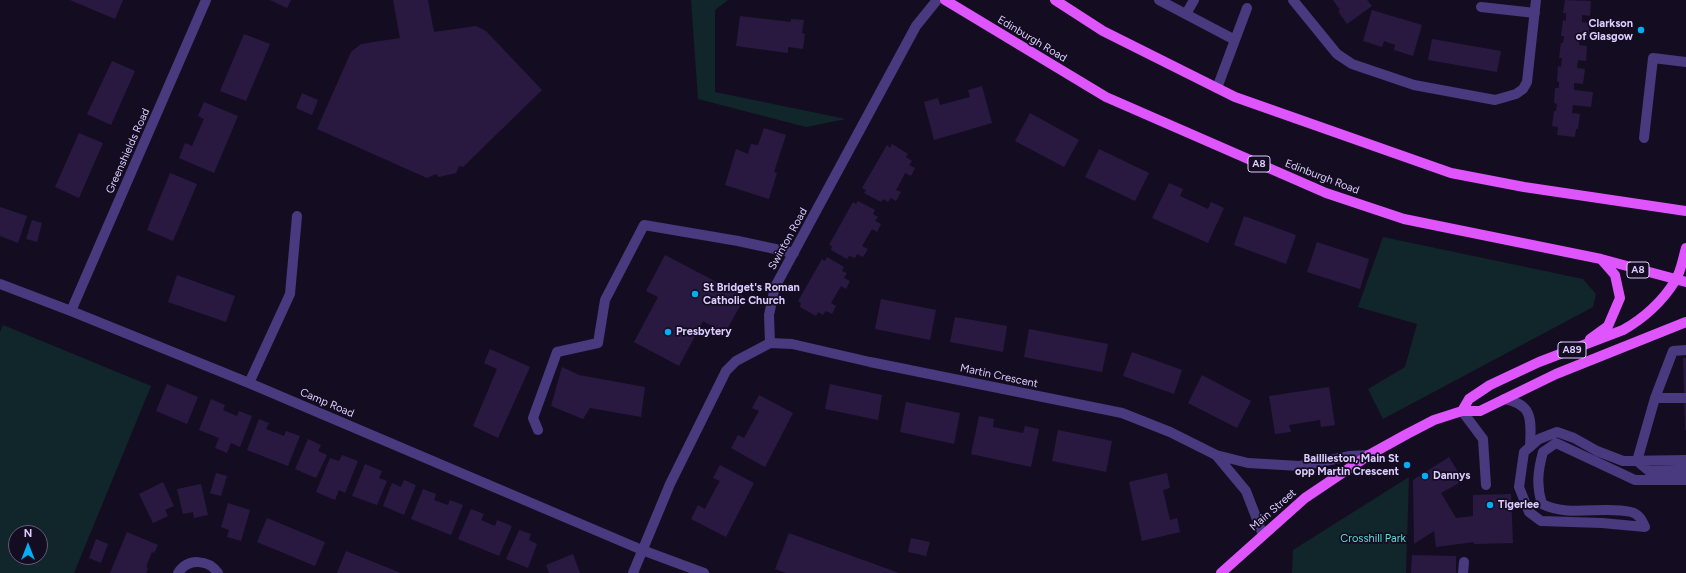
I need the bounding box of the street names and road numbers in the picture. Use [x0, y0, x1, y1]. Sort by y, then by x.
street label: Edinburgh Road [995, 13, 1069, 65]
street label: Greenshields Road [103, 106, 153, 196]
road number: A8 [1248, 156, 1270, 172]
street label: Edinburgh Road [1283, 157, 1361, 197]
street label: Swinton Road [766, 206, 810, 272]
road number: A8 [1627, 262, 1649, 278]
road number: A89 [1558, 342, 1586, 358]
street label: Martin Crescent [959, 361, 1039, 391]
street label: Camp Road [298, 386, 356, 420]
street label: Main Street [1247, 486, 1299, 534]

